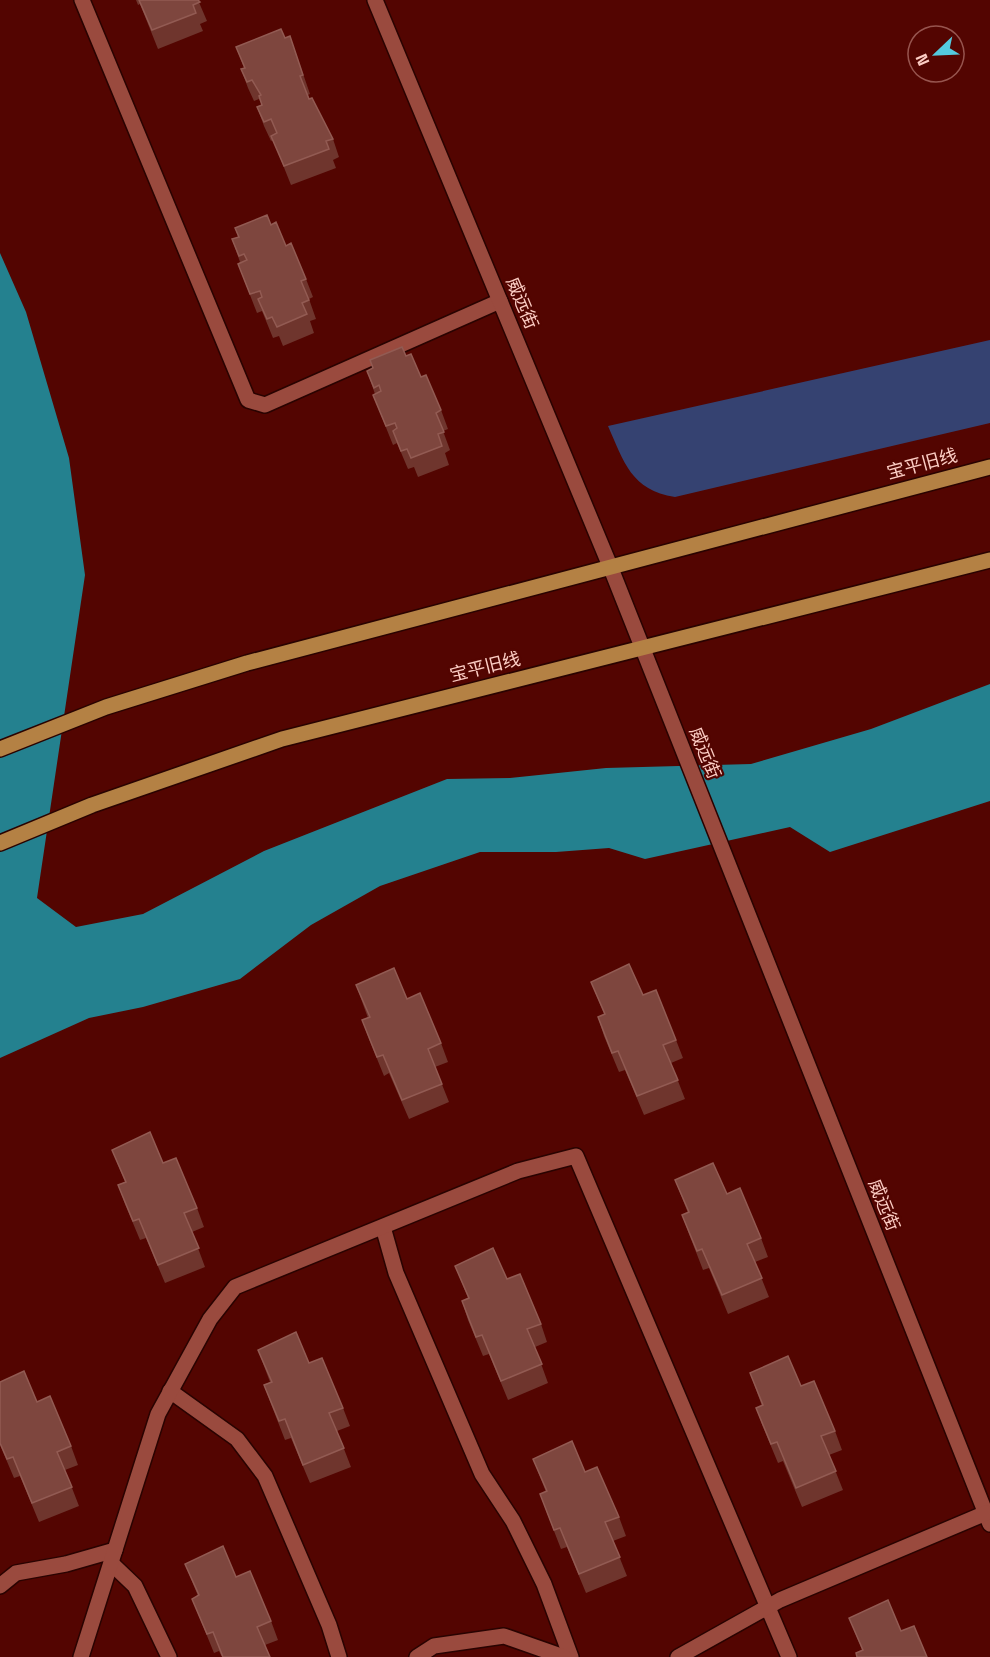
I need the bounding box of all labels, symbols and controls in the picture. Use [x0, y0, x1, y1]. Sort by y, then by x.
north arrow [906, 24, 966, 84]
text: N [911, 51, 934, 69]
street label: 威远街 [501, 273, 544, 332]
street label: 宝平旧线 [884, 443, 960, 484]
street label: 宝平旧线 [447, 647, 523, 686]
street label: 威远街 [685, 723, 726, 782]
street label: 威远街 [864, 1175, 905, 1234]

